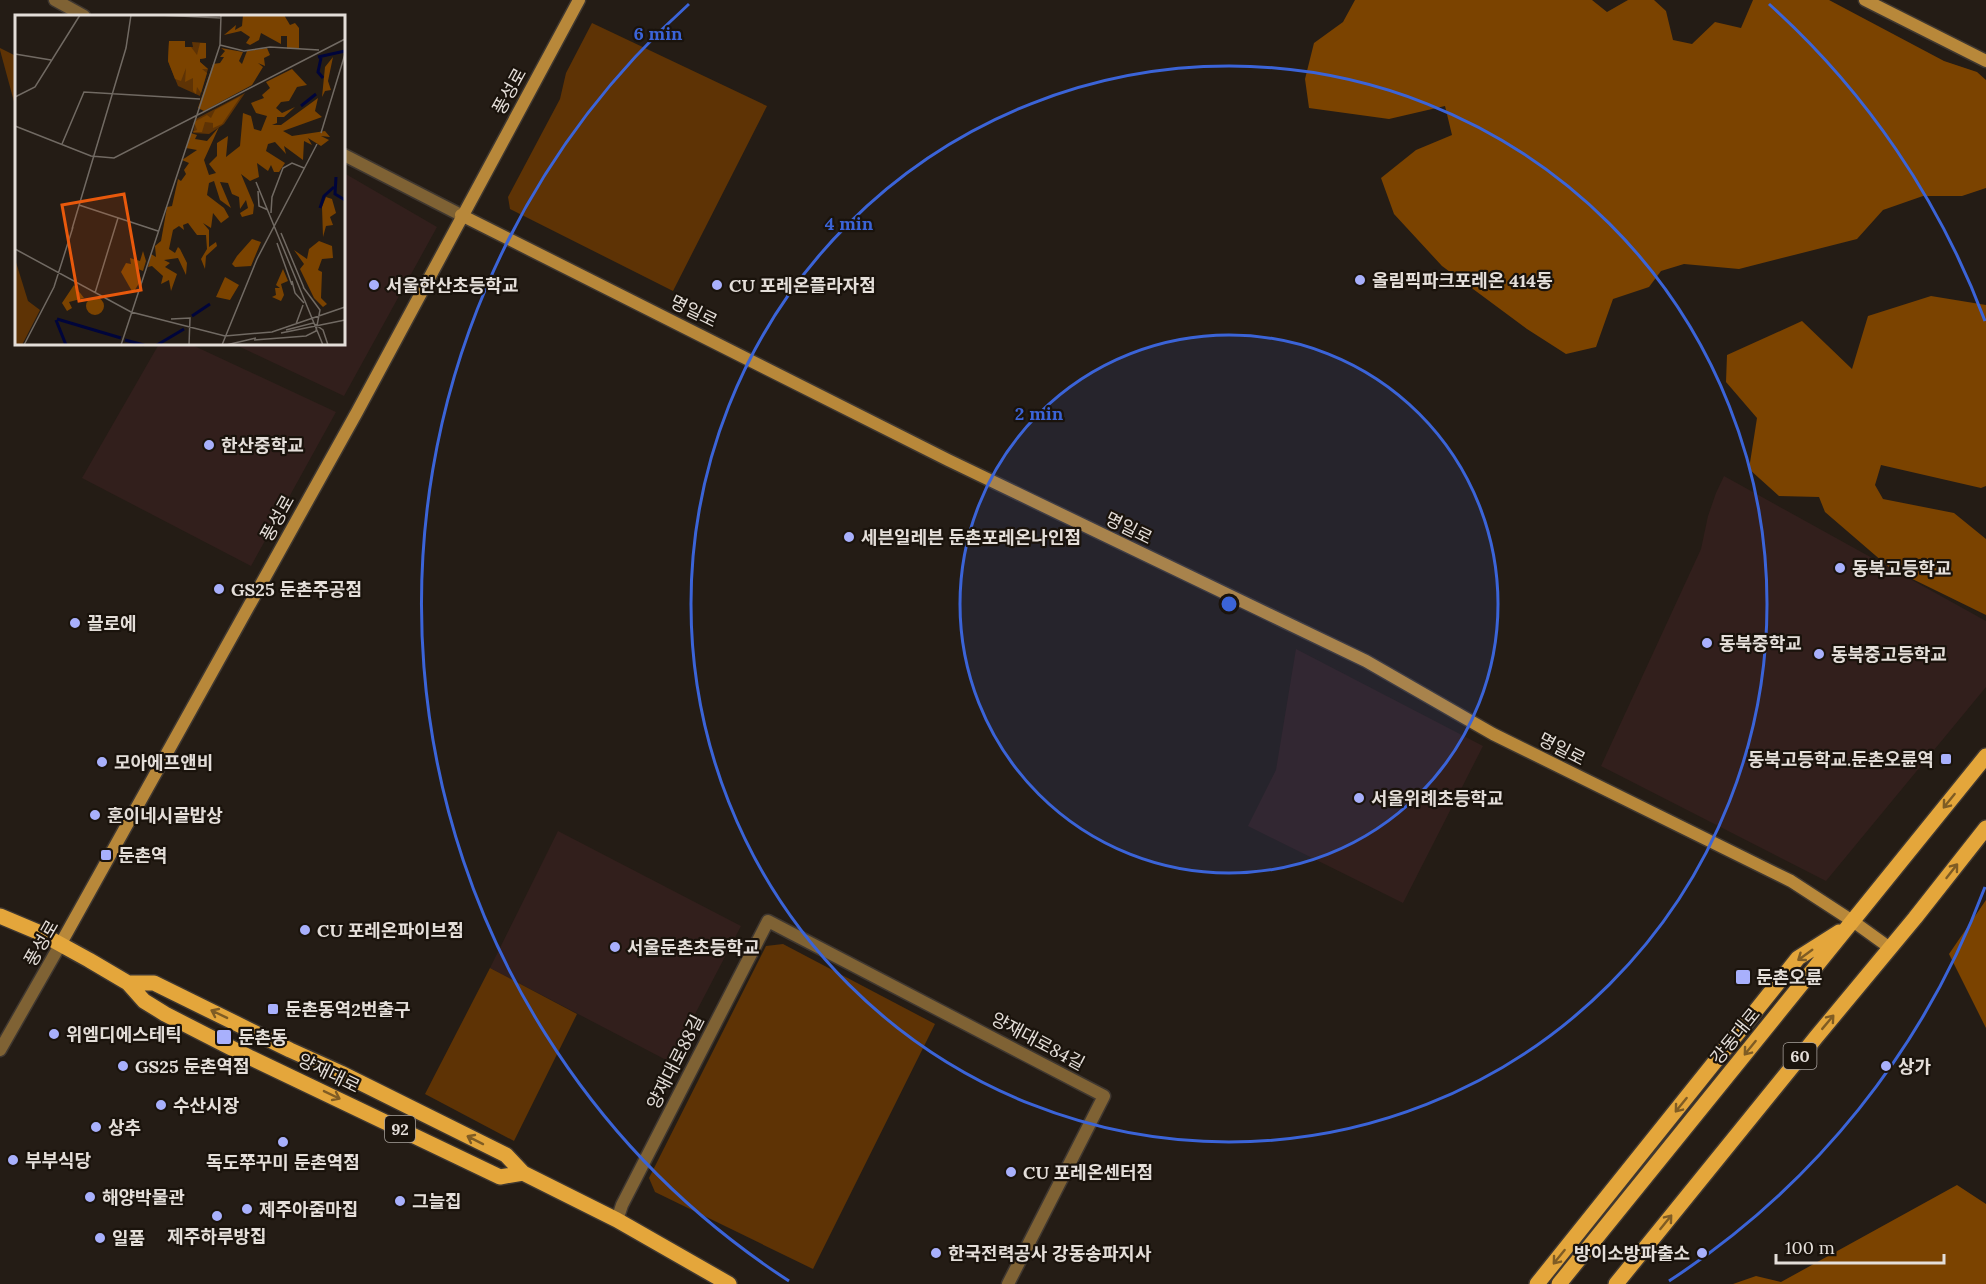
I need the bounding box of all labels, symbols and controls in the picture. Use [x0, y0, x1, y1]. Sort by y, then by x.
inset map [15, 15, 345, 345]
text: 6 min [633, 22, 683, 45]
street label: 풍성로 [487, 64, 531, 118]
text: 4 min [825, 212, 874, 235]
place label: 올림픽파크포레온 414동 [1372, 269, 1553, 292]
marker: 올림픽파크포레온 414동 [1353, 273, 1367, 287]
place label: 서울한산초등학교 [386, 274, 518, 297]
place label: CU 포레온플라자점 [729, 274, 876, 297]
marker: 서울한산초등학교 [367, 278, 381, 292]
marker: CU 포레온플라자점 [710, 278, 724, 292]
street label: 명일로 [667, 290, 721, 332]
text: 2 min [1015, 402, 1064, 425]
place label: 한산중학교 [221, 434, 304, 457]
marker: 한산중학교 [202, 438, 216, 452]
street label: 풍성로 [255, 491, 299, 545]
street label: 명일로 [1102, 507, 1156, 549]
place label: 세븐일레븐 둔촌포레온나인점 [861, 526, 1081, 549]
marker: 세븐일레븐 둔촌포레온나인점 [842, 530, 856, 544]
place label: 동북고등학교 [1852, 557, 1951, 580]
marker: 동북고등학교 [1833, 561, 1847, 575]
place label: GS25 둔촌주공점 [231, 578, 362, 601]
marker: GS25 둔촌주공점 [212, 582, 226, 596]
centre of rings [1219, 594, 1239, 614]
place label: 끌로에 [87, 612, 137, 635]
marker: 끌로에 [68, 616, 82, 630]
place label: 동북중학교 [1719, 632, 1802, 655]
marker: 동북중학교 [1700, 636, 1714, 650]
place label: 동북중고등학교 [1831, 643, 1947, 666]
marker: 동북중고등학교 [1812, 647, 1826, 661]
street label: 명일로 [1535, 727, 1589, 771]
place label: 동북고등학교.둔촌오륜역 [1748, 748, 1934, 771]
place label: 모아에프앤비 [114, 751, 213, 774]
marker: 동북고등학교.둔촌오륜역 [1939, 752, 1953, 766]
marker: 모아에프앤비 [95, 755, 109, 769]
place label: 서울위례초등학교 [1371, 787, 1503, 810]
marker: 서울위례초등학교 [1352, 791, 1366, 805]
one-way arrow [1943, 793, 1956, 809]
place label: 훈이네시골밥상 [107, 804, 223, 827]
marker: 훈이네시골밥상 [88, 808, 102, 822]
place label: 둔촌역 [118, 844, 168, 867]
marker: 둔촌역 [99, 848, 113, 862]
one-way arrow [1946, 863, 1959, 879]
street label: 풍성로 [19, 916, 63, 970]
place label: CU 포레온파이브점 [317, 919, 464, 942]
marker: CU 포레온파이브점 [298, 923, 312, 937]
place label: 서울둔촌초등학교 [627, 936, 759, 959]
marker: 서울둔촌초등학교 [608, 940, 622, 954]
one-way arrow [1798, 948, 1814, 961]
place label: 둔촌오륜 [1756, 966, 1822, 989]
marker: 둔촌오륜 [1734, 968, 1752, 986]
place label: 둔촌동역2번출구 [285, 998, 411, 1021]
marker: 둔촌동역2번출구 [266, 1002, 280, 1016]
street label: 강동대로 [1705, 1003, 1765, 1069]
street label: 양재대로84길 [987, 1007, 1089, 1075]
one-way arrow [210, 1008, 228, 1019]
street label: 양재대로88길 [641, 1011, 709, 1113]
one-way arrow [1821, 1015, 1835, 1030]
place label: 위엠디에스테틱 [66, 1023, 182, 1046]
place label: 둔촌동 [238, 1026, 288, 1049]
marker: 위엠디에스테틱 [47, 1027, 61, 1041]
marker: 둔촌동 [215, 1028, 233, 1046]
one-way arrow [1743, 1040, 1756, 1056]
road number: 60 [1784, 1043, 1816, 1069]
street label: 양재대로 [294, 1048, 364, 1098]
place label: GS25 둔촌역점 [135, 1055, 250, 1078]
place label: 상가 [1898, 1055, 1932, 1078]
marker: GS25 둔촌역점 [116, 1059, 130, 1073]
marker: 상가 [1879, 1059, 1893, 1073]
one-way arrow [322, 1090, 340, 1102]
place label: 수산시장 [173, 1094, 240, 1117]
one-way arrow [1675, 1097, 1688, 1113]
marker: 수산시장 [154, 1098, 168, 1112]
place label: 상추 [108, 1116, 141, 1139]
road number: 92 [385, 1116, 415, 1142]
marker: 상추 [89, 1120, 103, 1134]
one-way arrow [467, 1134, 485, 1145]
marker: 독도쭈꾸미 둔촌역점 [276, 1135, 290, 1149]
place label: 부부식당 [25, 1149, 91, 1172]
place label: 독도쭈꾸미 둔촌역점 [206, 1151, 360, 1174]
marker: 부부식당 [6, 1153, 20, 1167]
place label: CU 포레온센터점 [1023, 1161, 1153, 1184]
marker: CU 포레온센터점 [1004, 1165, 1018, 1179]
place label: 해양박물관 [102, 1186, 185, 1209]
marker: 해양박물관 [83, 1190, 97, 1204]
place label: 그늘집 [412, 1190, 462, 1213]
marker: 그늘집 [393, 1194, 407, 1208]
place label: 제주아줌마집 [259, 1198, 358, 1221]
marker: 제주아줌마집 [240, 1202, 254, 1216]
marker: 제주하루방집 [210, 1209, 224, 1223]
one-way arrow [1659, 1214, 1672, 1230]
place label: 제주하루방집 [167, 1225, 267, 1248]
place label: 일품 [112, 1227, 145, 1250]
scale bar [1776, 1227, 1944, 1265]
marker: 일품 [93, 1231, 107, 1245]
text: 100 m [1785, 1236, 1835, 1259]
place label: 한국전력공사 강동송파지사 [948, 1242, 1152, 1265]
place label: 방이소방파출소 [1574, 1242, 1690, 1265]
marker: 한국전력공사 강동송파지사 [929, 1246, 943, 1260]
marker: 방이소방파출소 [1695, 1246, 1709, 1260]
one-way arrow [1553, 1248, 1566, 1264]

